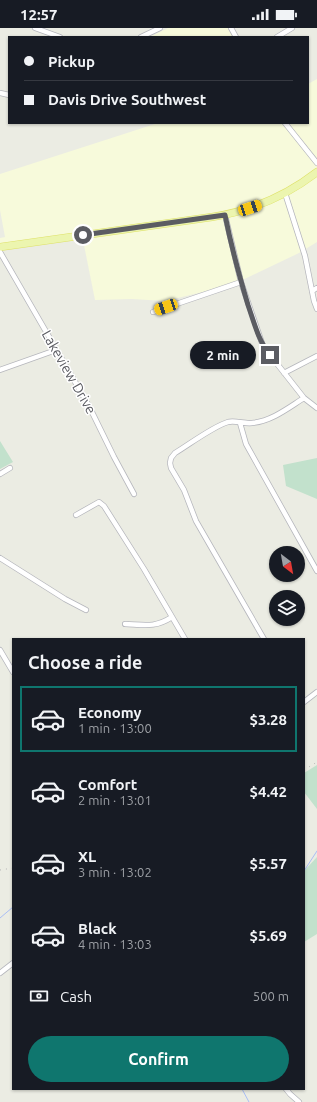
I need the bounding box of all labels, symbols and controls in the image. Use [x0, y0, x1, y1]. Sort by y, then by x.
text: 12:57 [20, 6, 58, 23]
text: Pickup [48, 53, 95, 70]
text: Davis Drive Southwest [48, 91, 206, 108]
car [237, 199, 263, 217]
route start [74, 226, 92, 244]
car [153, 297, 179, 317]
street label: Lakeview Drive [39, 327, 99, 417]
callout: 2 min [190, 341, 256, 369]
route end [261, 346, 279, 364]
text: 2 min [207, 348, 239, 362]
north arrow [269, 546, 305, 582]
map controls [269, 546, 305, 626]
button: layers [269, 590, 305, 626]
text: Choose a ride [28, 652, 142, 672]
icon: car [30, 701, 66, 737]
text: Economy [78, 704, 142, 721]
text: $3.28 [249, 711, 287, 728]
text: 1 min · 13:00 [78, 721, 152, 735]
icon: car [30, 773, 66, 809]
text: Comfort [78, 776, 137, 793]
text: $4.42 [249, 783, 287, 800]
text: 2 min · 13:01 [78, 793, 152, 807]
icon: car [30, 845, 66, 881]
text: XL [78, 848, 96, 865]
text: $5.57 [249, 855, 287, 872]
text: 3 min · 13:02 [78, 865, 152, 879]
icon: car [30, 917, 66, 953]
text: Black [78, 920, 117, 937]
text: $5.69 [249, 927, 287, 944]
text: 4 min · 13:03 [78, 937, 152, 951]
icon: cash [28, 985, 50, 1007]
text: Cash [60, 988, 92, 1005]
text: 500 m [253, 989, 289, 1003]
button: Confirm [28, 1036, 289, 1082]

